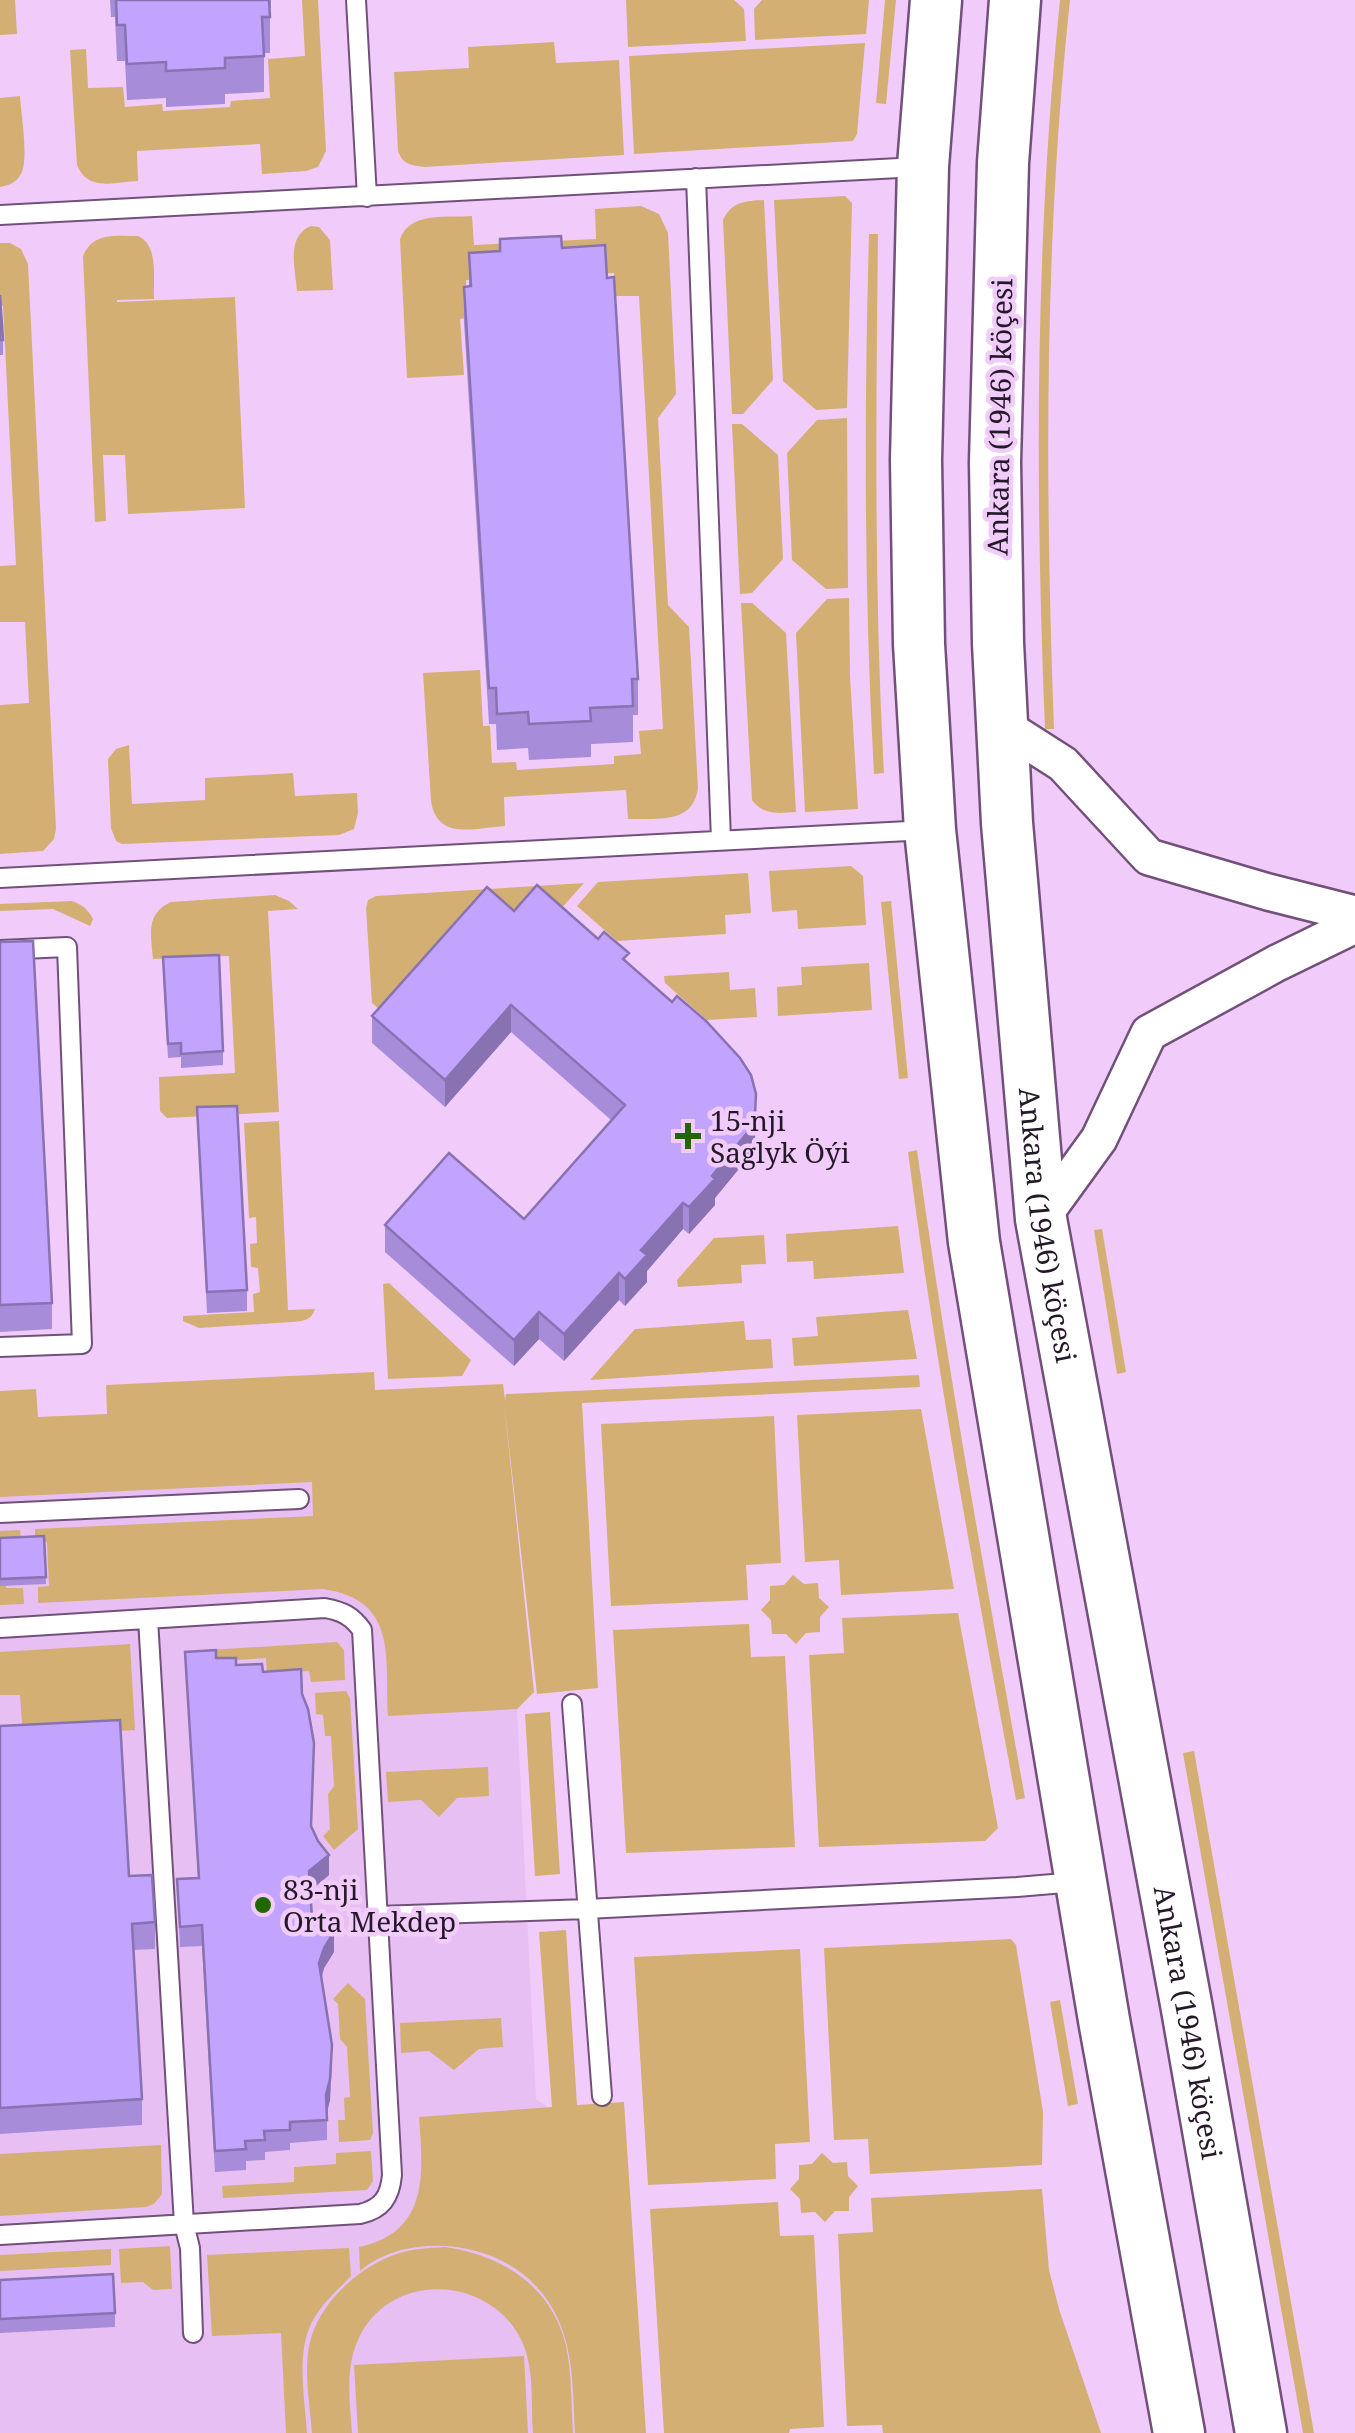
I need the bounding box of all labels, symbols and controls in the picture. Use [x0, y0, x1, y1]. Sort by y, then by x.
street label: Ankara (1946) köçesi [978, 278, 1020, 556]
street label: Ankara (1946) köçesi [1011, 1086, 1086, 1365]
place label: 15-nji Saglyk Öýi [710, 1101, 850, 1171]
marker: 15-nji Saglyk Öýi [675, 1123, 701, 1149]
place label: 83-nji Orta Mekdep [283, 1870, 456, 1940]
street label: Ankara (1946) köçesi [1146, 1882, 1232, 2162]
marker: 83-nji Orta Mekdep [252, 1894, 274, 1916]

